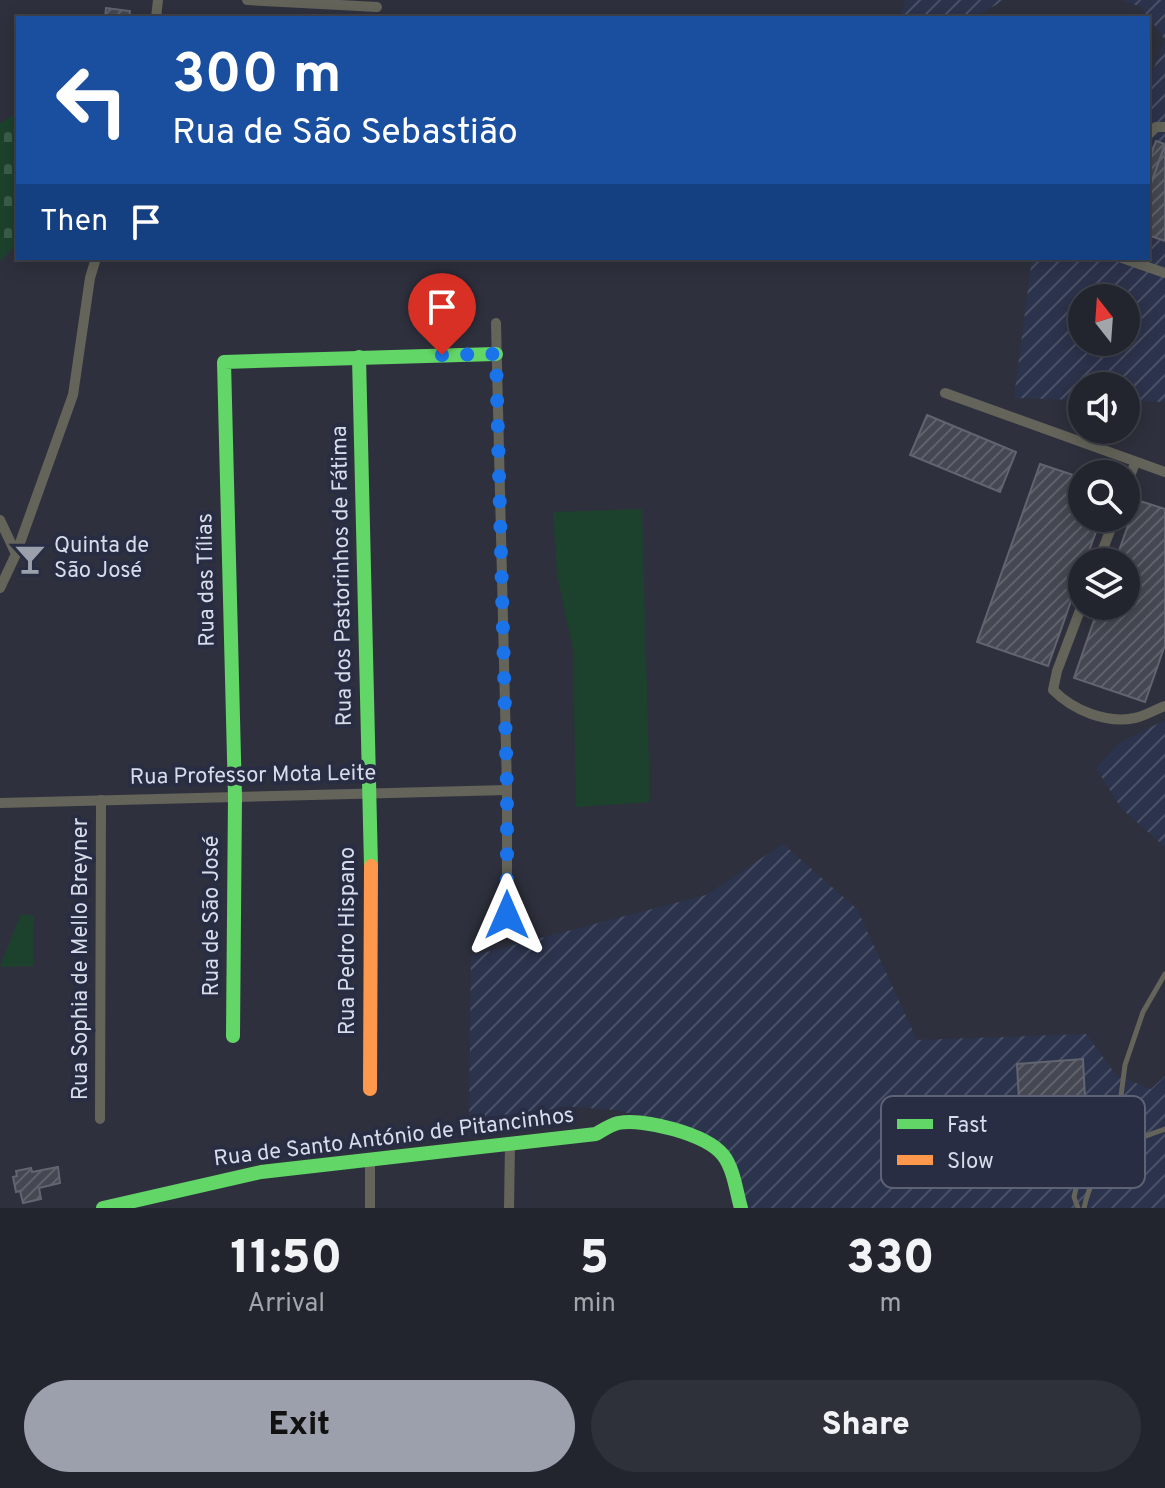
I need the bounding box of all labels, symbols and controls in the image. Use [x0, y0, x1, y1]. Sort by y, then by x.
text: 300 m [172, 42, 342, 112]
icon: left [40, 48, 144, 152]
text: Rua de São Sebastião [172, 111, 518, 157]
icon: arrive [124, 200, 168, 244]
text: Then [40, 204, 108, 241]
pin [408, 273, 476, 355]
north arrow [1068, 284, 1140, 356]
map controls [1068, 284, 1140, 620]
icon: arrive [420, 285, 464, 329]
button: sound [1068, 372, 1140, 444]
street label: Rua dos Pastorinhos de Fátima [327, 425, 359, 727]
button: search [1068, 460, 1140, 532]
street label: Rua das Tílias [192, 513, 222, 647]
place label: Quinta de São José [54, 533, 149, 585]
bar icon: Quinta de São José [13, 542, 47, 576]
button: layers [1068, 548, 1140, 620]
street label: Rua Professor Mota Leite [130, 760, 376, 792]
street label: Rua Sophia de Mello Breyner [68, 817, 95, 1100]
street label: Rua de São José [199, 835, 226, 997]
street label: Rua Pedro Hispano [335, 847, 362, 1035]
position arrow [465, 873, 549, 957]
legend [881, 1096, 1145, 1188]
street label: Rua de Santo António de Pitancinhos [212, 1102, 576, 1174]
text: Fast [947, 1113, 988, 1140]
text: Slow [947, 1149, 994, 1176]
text: 11:50 [230, 1230, 342, 1290]
text: 5 [580, 1230, 609, 1290]
text: 330 [846, 1230, 935, 1290]
text: Arrival [248, 1288, 325, 1321]
text: min [573, 1288, 616, 1321]
text: m [879, 1288, 901, 1321]
button: Exit [24, 1380, 575, 1472]
button: Share [591, 1380, 1141, 1472]

